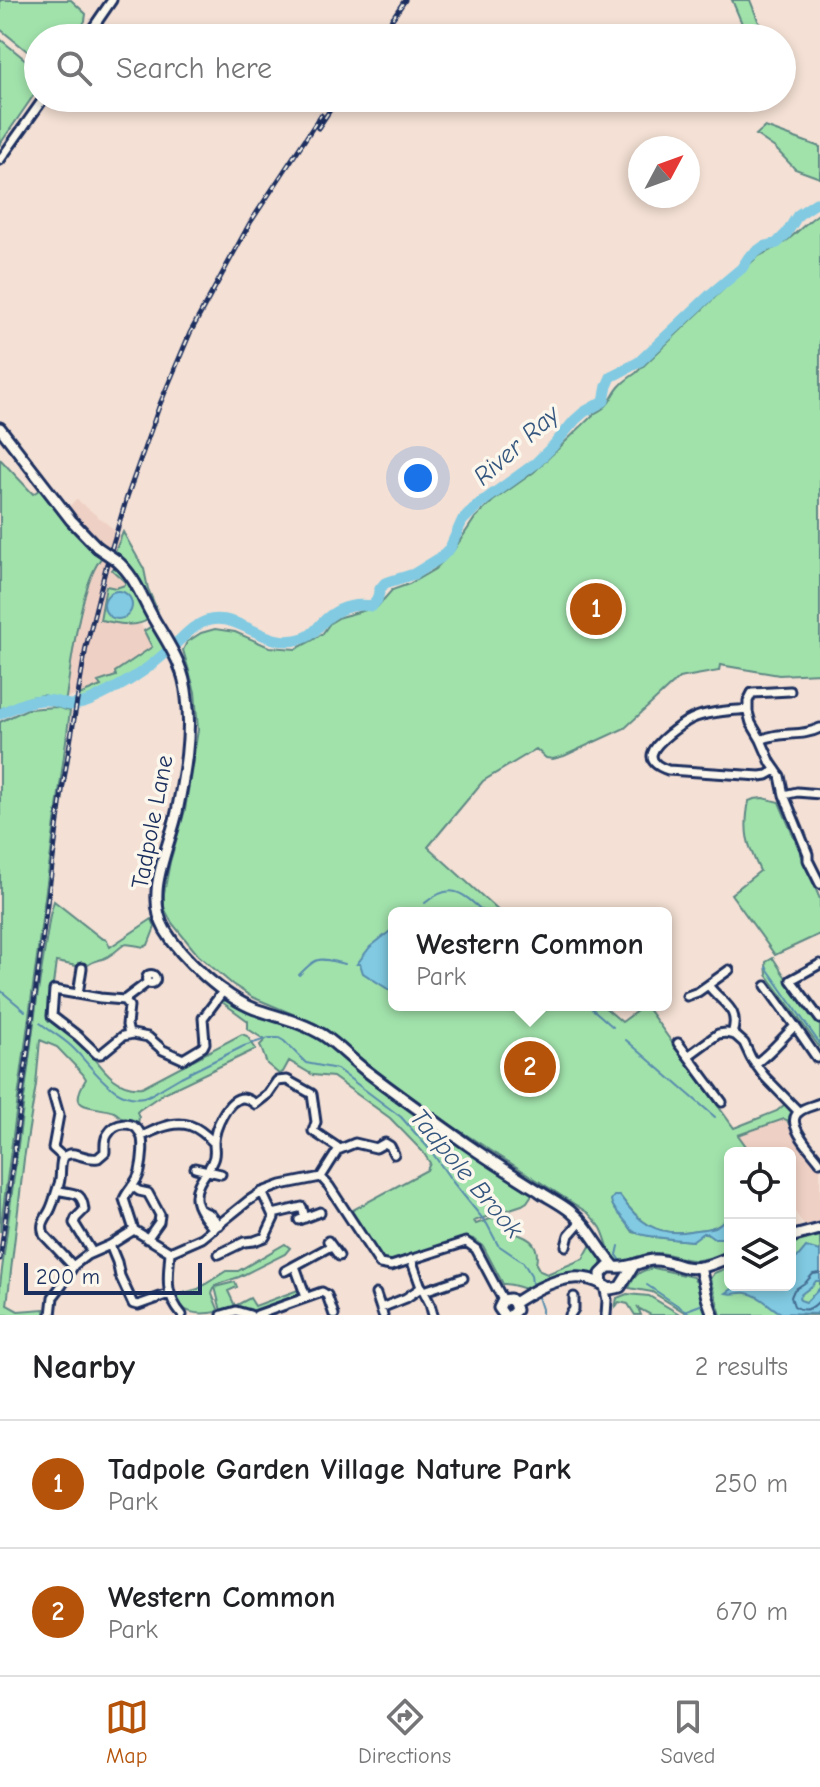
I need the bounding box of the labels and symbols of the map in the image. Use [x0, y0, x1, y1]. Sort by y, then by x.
north arrow [628, 136, 700, 208]
water label: River Ray [468, 399, 567, 492]
your location [398, 458, 438, 498]
pin: 1 [570, 579, 622, 639]
street label: Tadpole Lane [125, 753, 179, 891]
pin: 2 [504, 1037, 556, 1097]
water label: Tadpole Brook [404, 1103, 529, 1245]
scale bar [24, 1259, 202, 1295]

